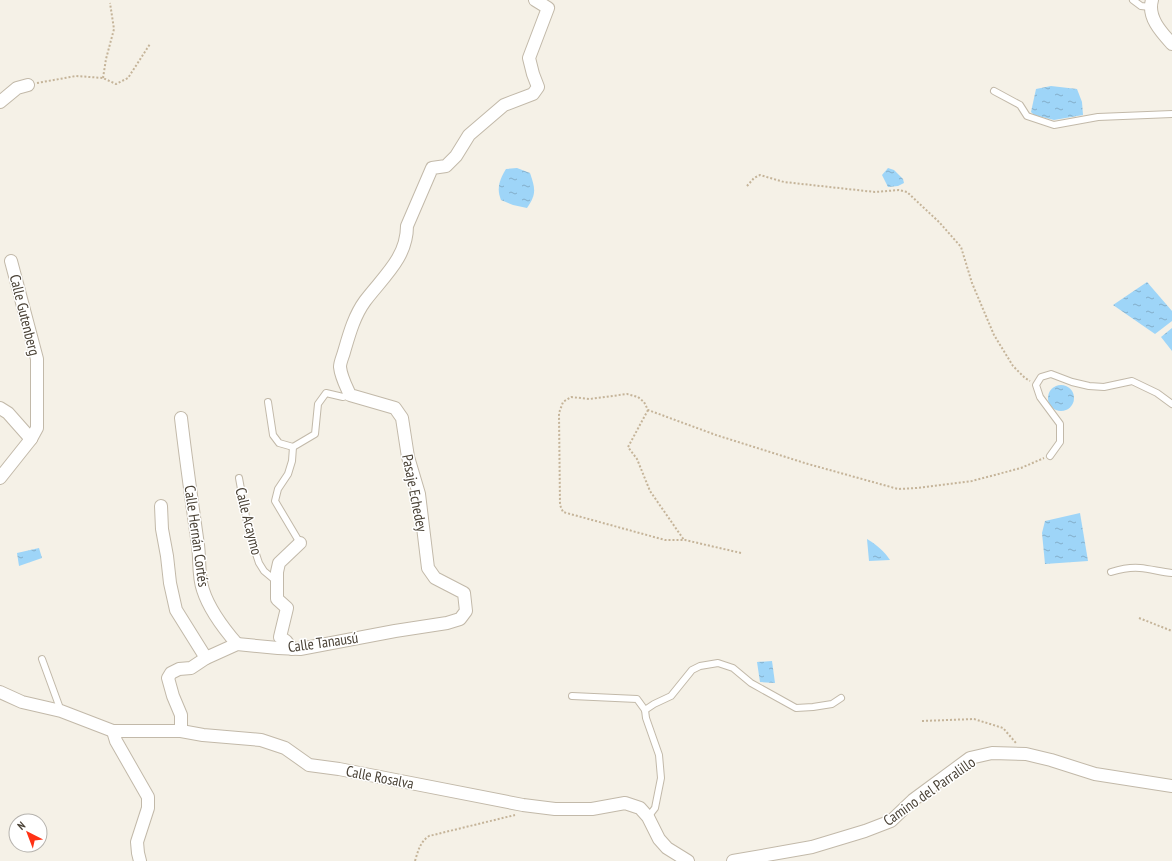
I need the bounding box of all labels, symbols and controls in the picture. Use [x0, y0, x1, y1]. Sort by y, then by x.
street label: Calle Gutenberg [6, 272, 44, 358]
street label: Pasaje Echedey [398, 453, 432, 534]
street label: Calle Hernán Cortés [180, 484, 214, 588]
street label: Calle Acaymo [231, 485, 267, 557]
street label: Calle Tanausú [287, 628, 359, 656]
street label: Camino del Parralillo [879, 752, 979, 830]
street label: Calle Rosalva [345, 761, 415, 793]
north arrow [8, 813, 48, 853]
text: N [14, 818, 28, 833]

